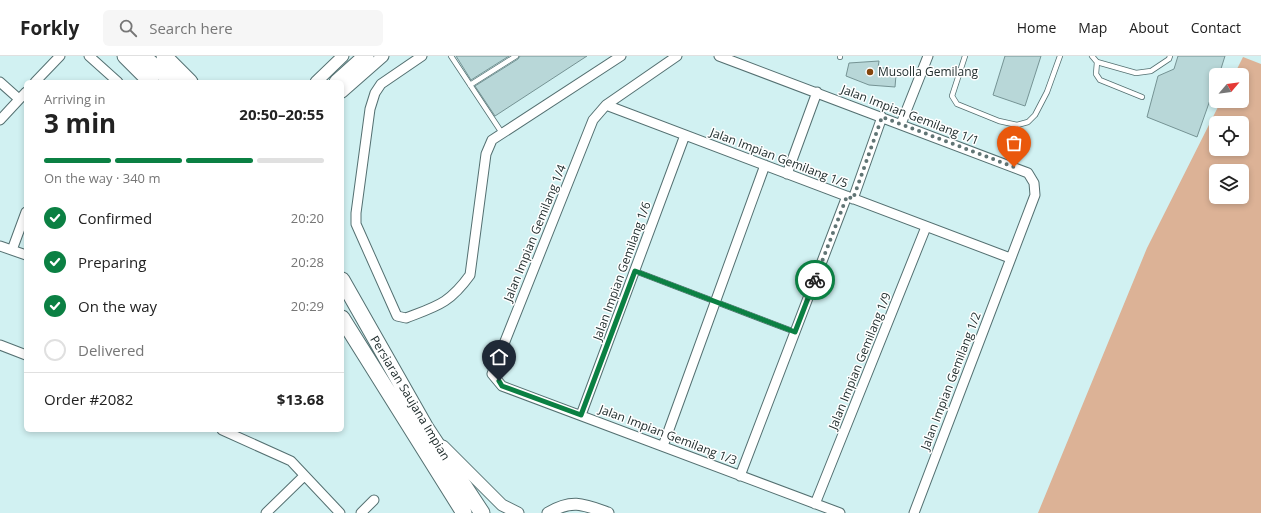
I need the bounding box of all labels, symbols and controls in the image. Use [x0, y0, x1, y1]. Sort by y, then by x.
search box [103, 10, 383, 46]
text: Forkly [20, 15, 79, 41]
icon: search [117, 17, 139, 39]
text: Search here [149, 18, 233, 38]
text: Home [1017, 18, 1056, 37]
text: Map [1078, 18, 1107, 37]
text: About [1129, 18, 1169, 37]
text: Contact [1191, 18, 1241, 37]
place label: Musolla Gemilang [878, 63, 979, 80]
marker: Musolla Gemilang [865, 67, 875, 77]
north arrow [1209, 68, 1249, 108]
map controls [1209, 68, 1249, 204]
street label: Jalan Impian Gemilang 1/1 [838, 80, 982, 149]
text: Arriving in [44, 90, 106, 108]
text: 20:50–20:55 [239, 104, 324, 124]
text: 3 min [44, 105, 116, 141]
button: locate [1209, 116, 1249, 156]
street label: Jalan Impian Gemilang 1/5 [707, 123, 851, 192]
pin [997, 126, 1031, 167]
icon: bag [1003, 132, 1025, 154]
street label: Jalan Impian Gemilang 1/4 [499, 162, 570, 305]
button: layers [1209, 164, 1249, 204]
text: On the way · 340 m [44, 169, 160, 187]
street label: Jalan Impian Gemilang 1/6 [588, 199, 655, 343]
icon: check [44, 207, 66, 229]
text: Confirmed [78, 208, 152, 228]
text: 20:20 [291, 209, 324, 227]
icon: check [44, 251, 66, 273]
text: Preparing [78, 252, 146, 272]
text: 20:28 [291, 253, 324, 271]
courier [795, 260, 835, 300]
icon: bike [804, 269, 826, 291]
street label: Jalan Impian Gemilang 1/9 [824, 290, 895, 433]
icon: check [44, 295, 66, 317]
text: On the way [78, 296, 157, 316]
text: 20:29 [291, 297, 324, 315]
street label: Jalan Impian Gemilang 1/2 [916, 309, 985, 453]
street label: Persiaran Saujana Impian [366, 332, 454, 463]
text: Delivered [78, 340, 145, 360]
pin [482, 340, 516, 381]
icon: home [488, 346, 510, 368]
text: Order #2082 [44, 389, 133, 409]
text: $13.68 [277, 389, 324, 409]
street label: Jalan Impian Gemilang 1/3 [596, 400, 740, 469]

